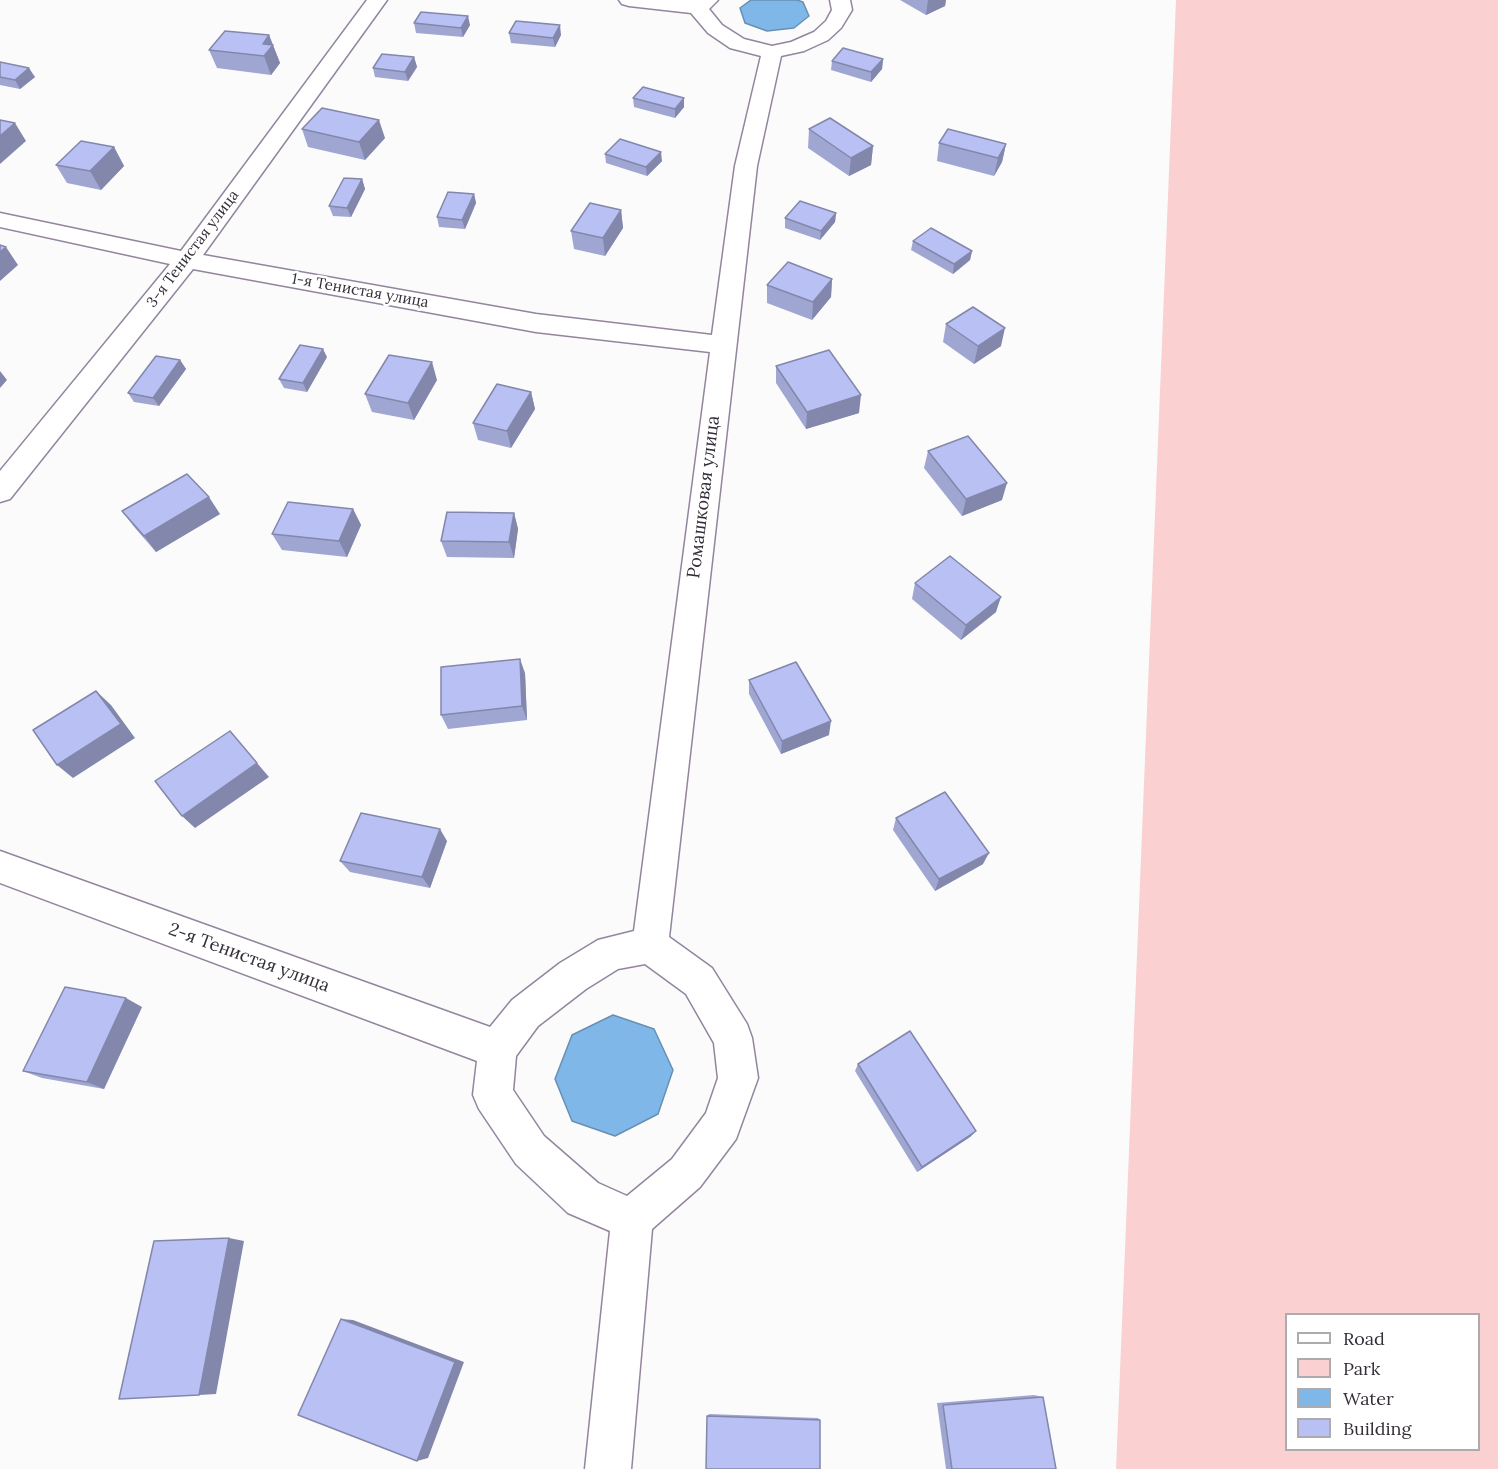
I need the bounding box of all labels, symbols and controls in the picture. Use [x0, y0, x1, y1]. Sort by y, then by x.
street label: 3-я Тенистая улица [143, 187, 243, 311]
street label: 1-я Тенистая улица [290, 270, 430, 312]
street label: Ромашковая улица [683, 414, 725, 580]
street label: 2-я Тенистая улица [166, 919, 332, 997]
legend [1285, 1313, 1480, 1451]
text: Road [1343, 1327, 1385, 1350]
text: Park [1343, 1357, 1380, 1380]
text: Water [1343, 1387, 1394, 1410]
text: Building [1343, 1417, 1411, 1440]

